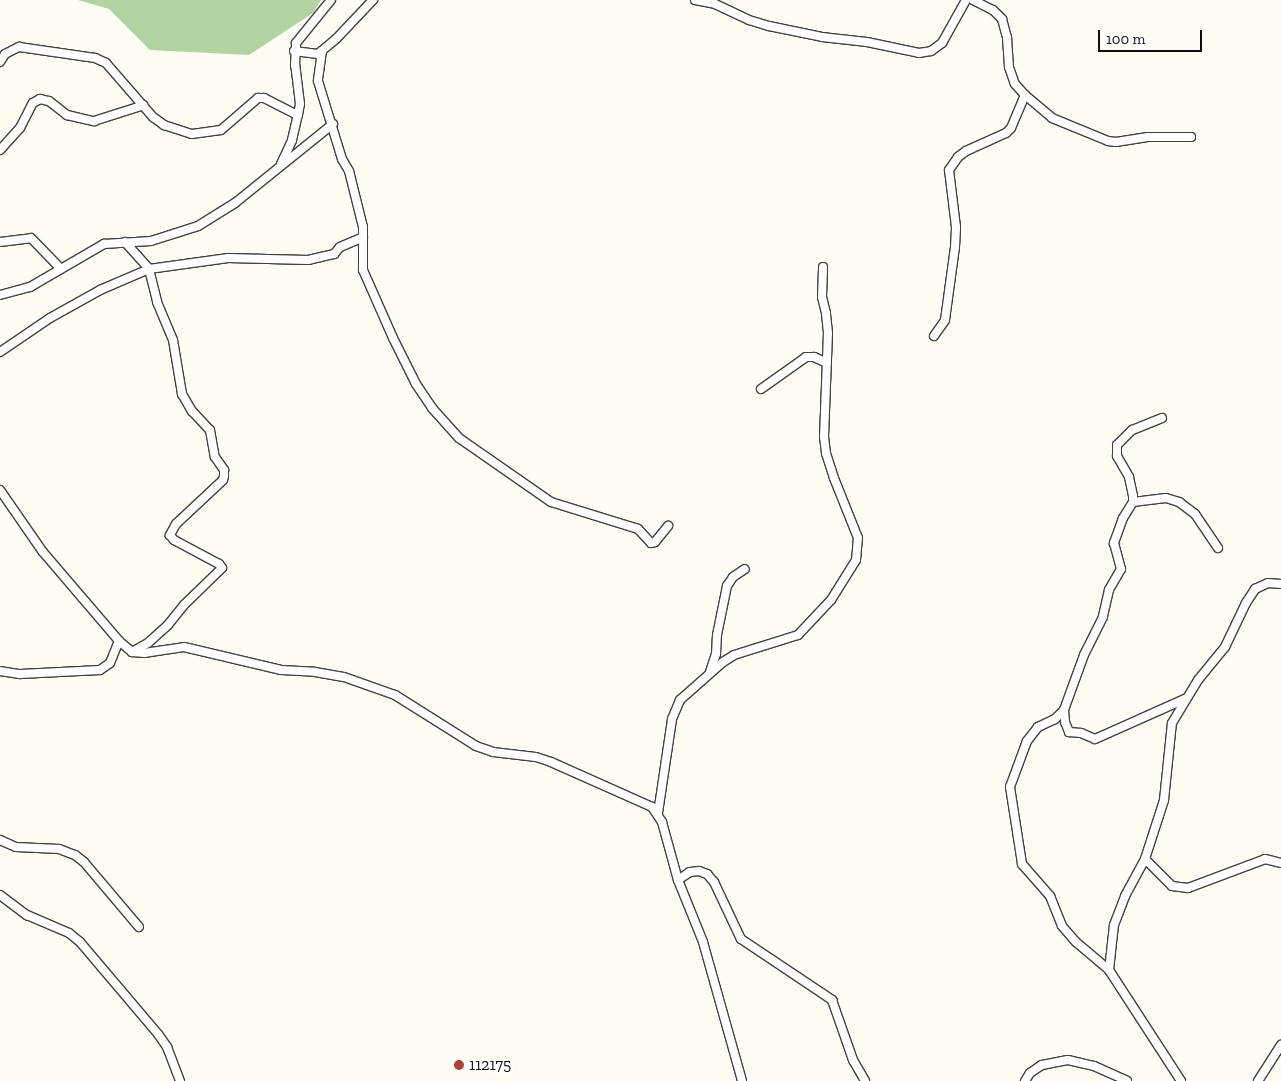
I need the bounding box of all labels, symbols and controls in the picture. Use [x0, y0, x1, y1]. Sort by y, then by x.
scale bar [1101, 20, 1205, 52]
text: 100 m [1106, 30, 1145, 48]
place label: 112175 [469, 1055, 511, 1075]
marker: 112175 [453, 1059, 465, 1071]

